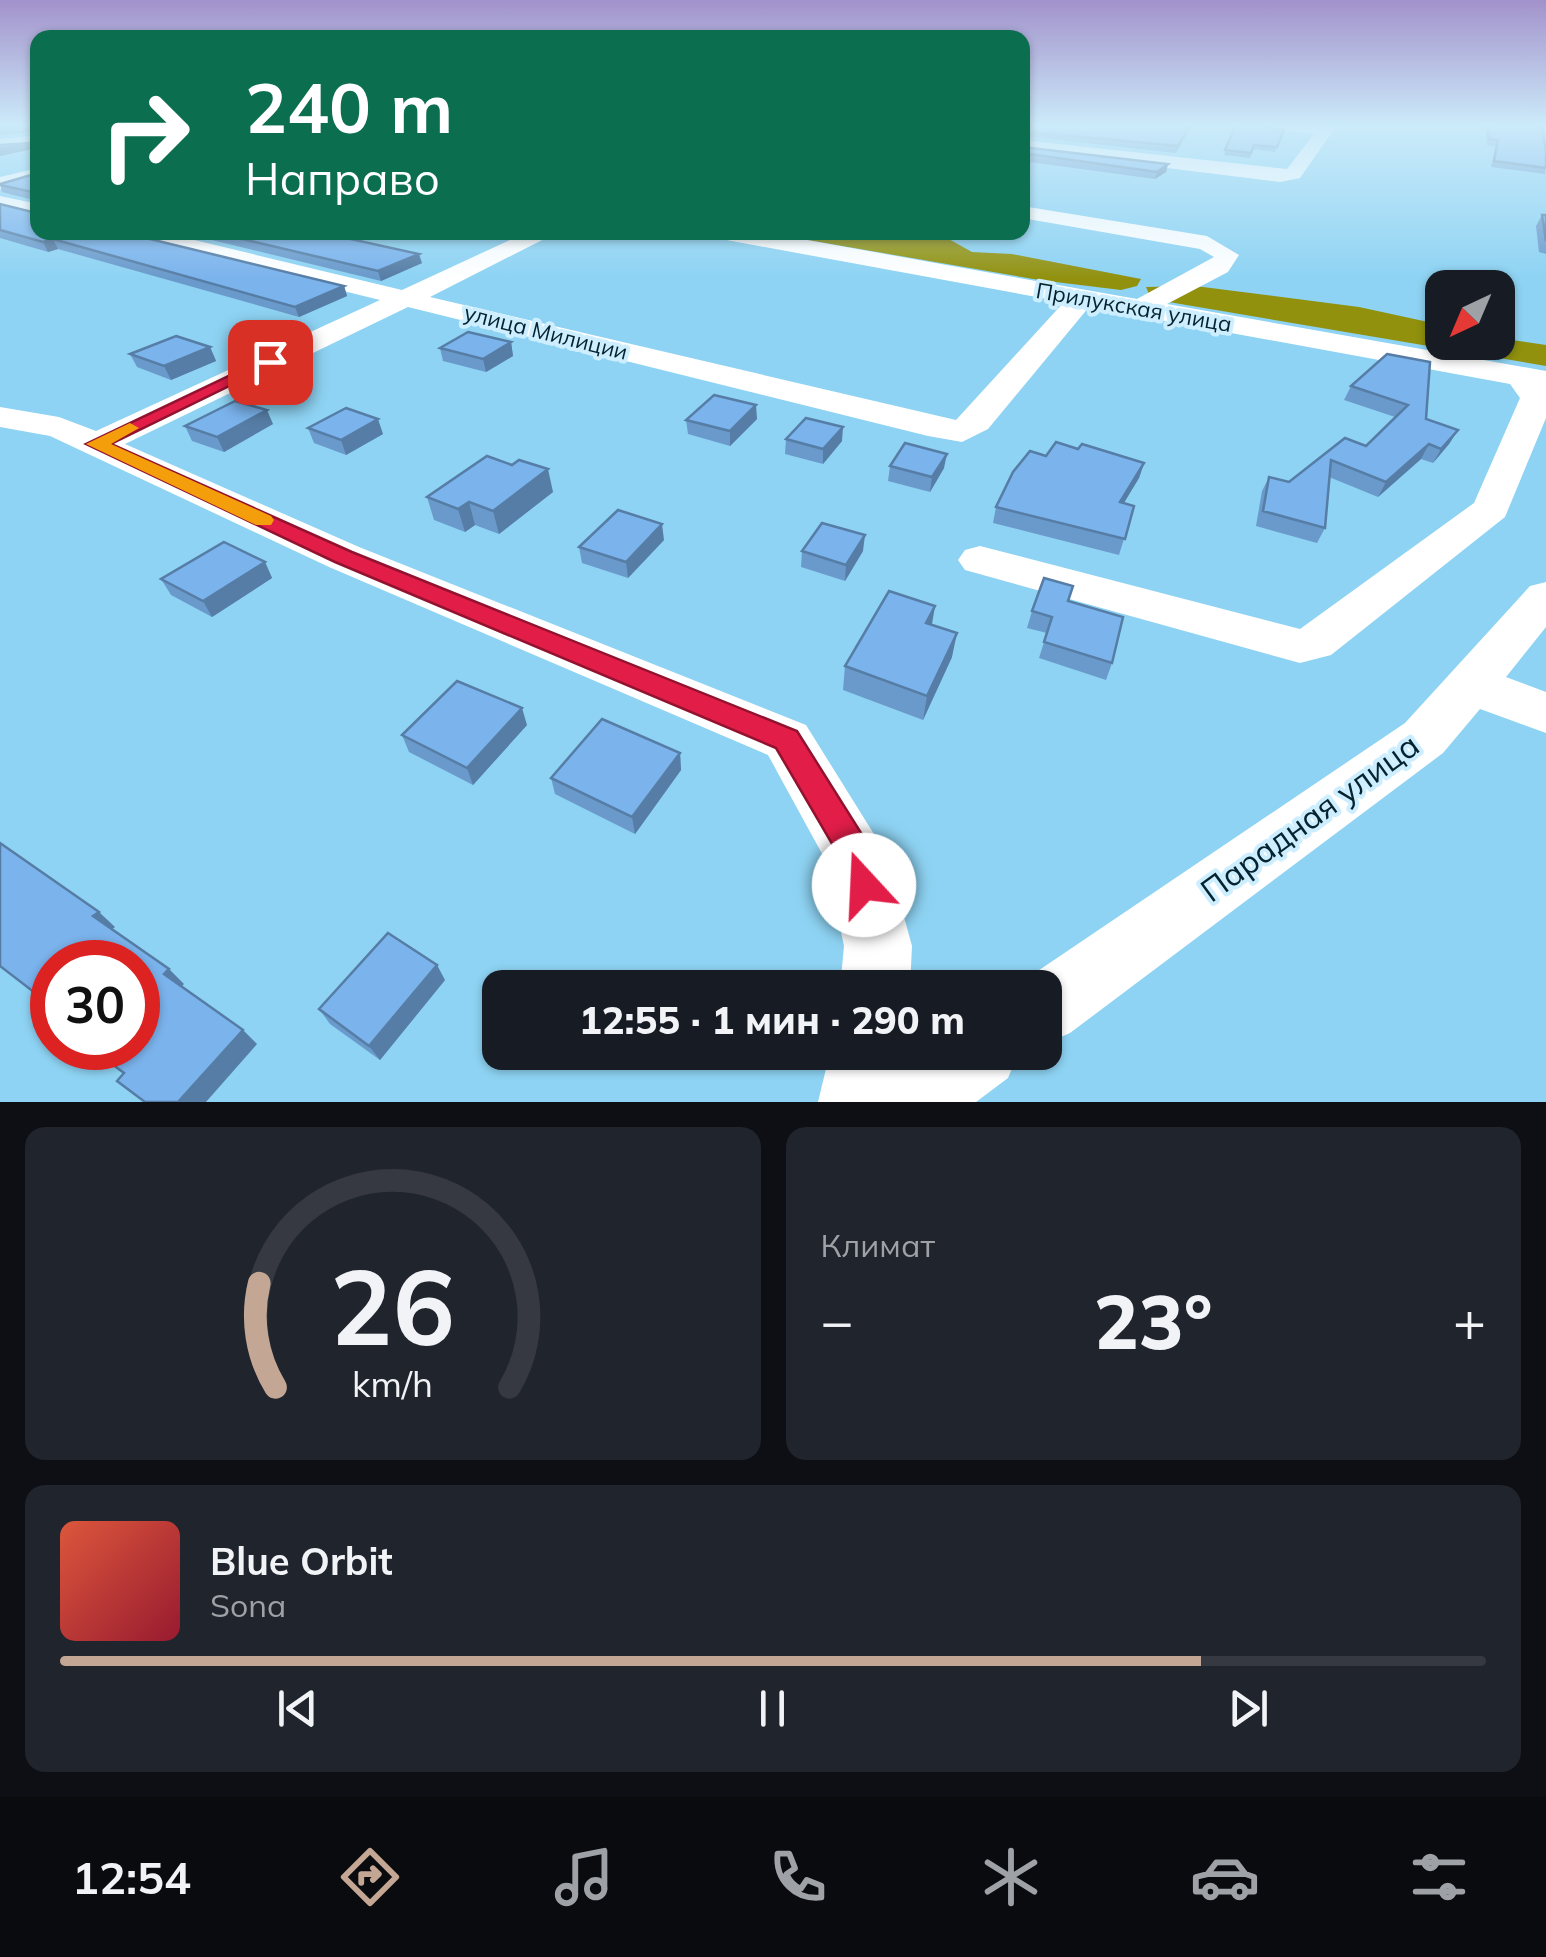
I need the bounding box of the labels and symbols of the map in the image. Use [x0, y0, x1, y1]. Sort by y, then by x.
north arrow [1425, 270, 1515, 360]
street label: Прилукская улица [1034, 276, 1234, 338]
street label: улица Милиции [461, 298, 631, 366]
pin [228, 320, 313, 405]
street label: Парадная улица [1192, 725, 1426, 910]
position arrow [812, 833, 916, 937]
speed limit sign: 30 [30, 940, 160, 1070]

